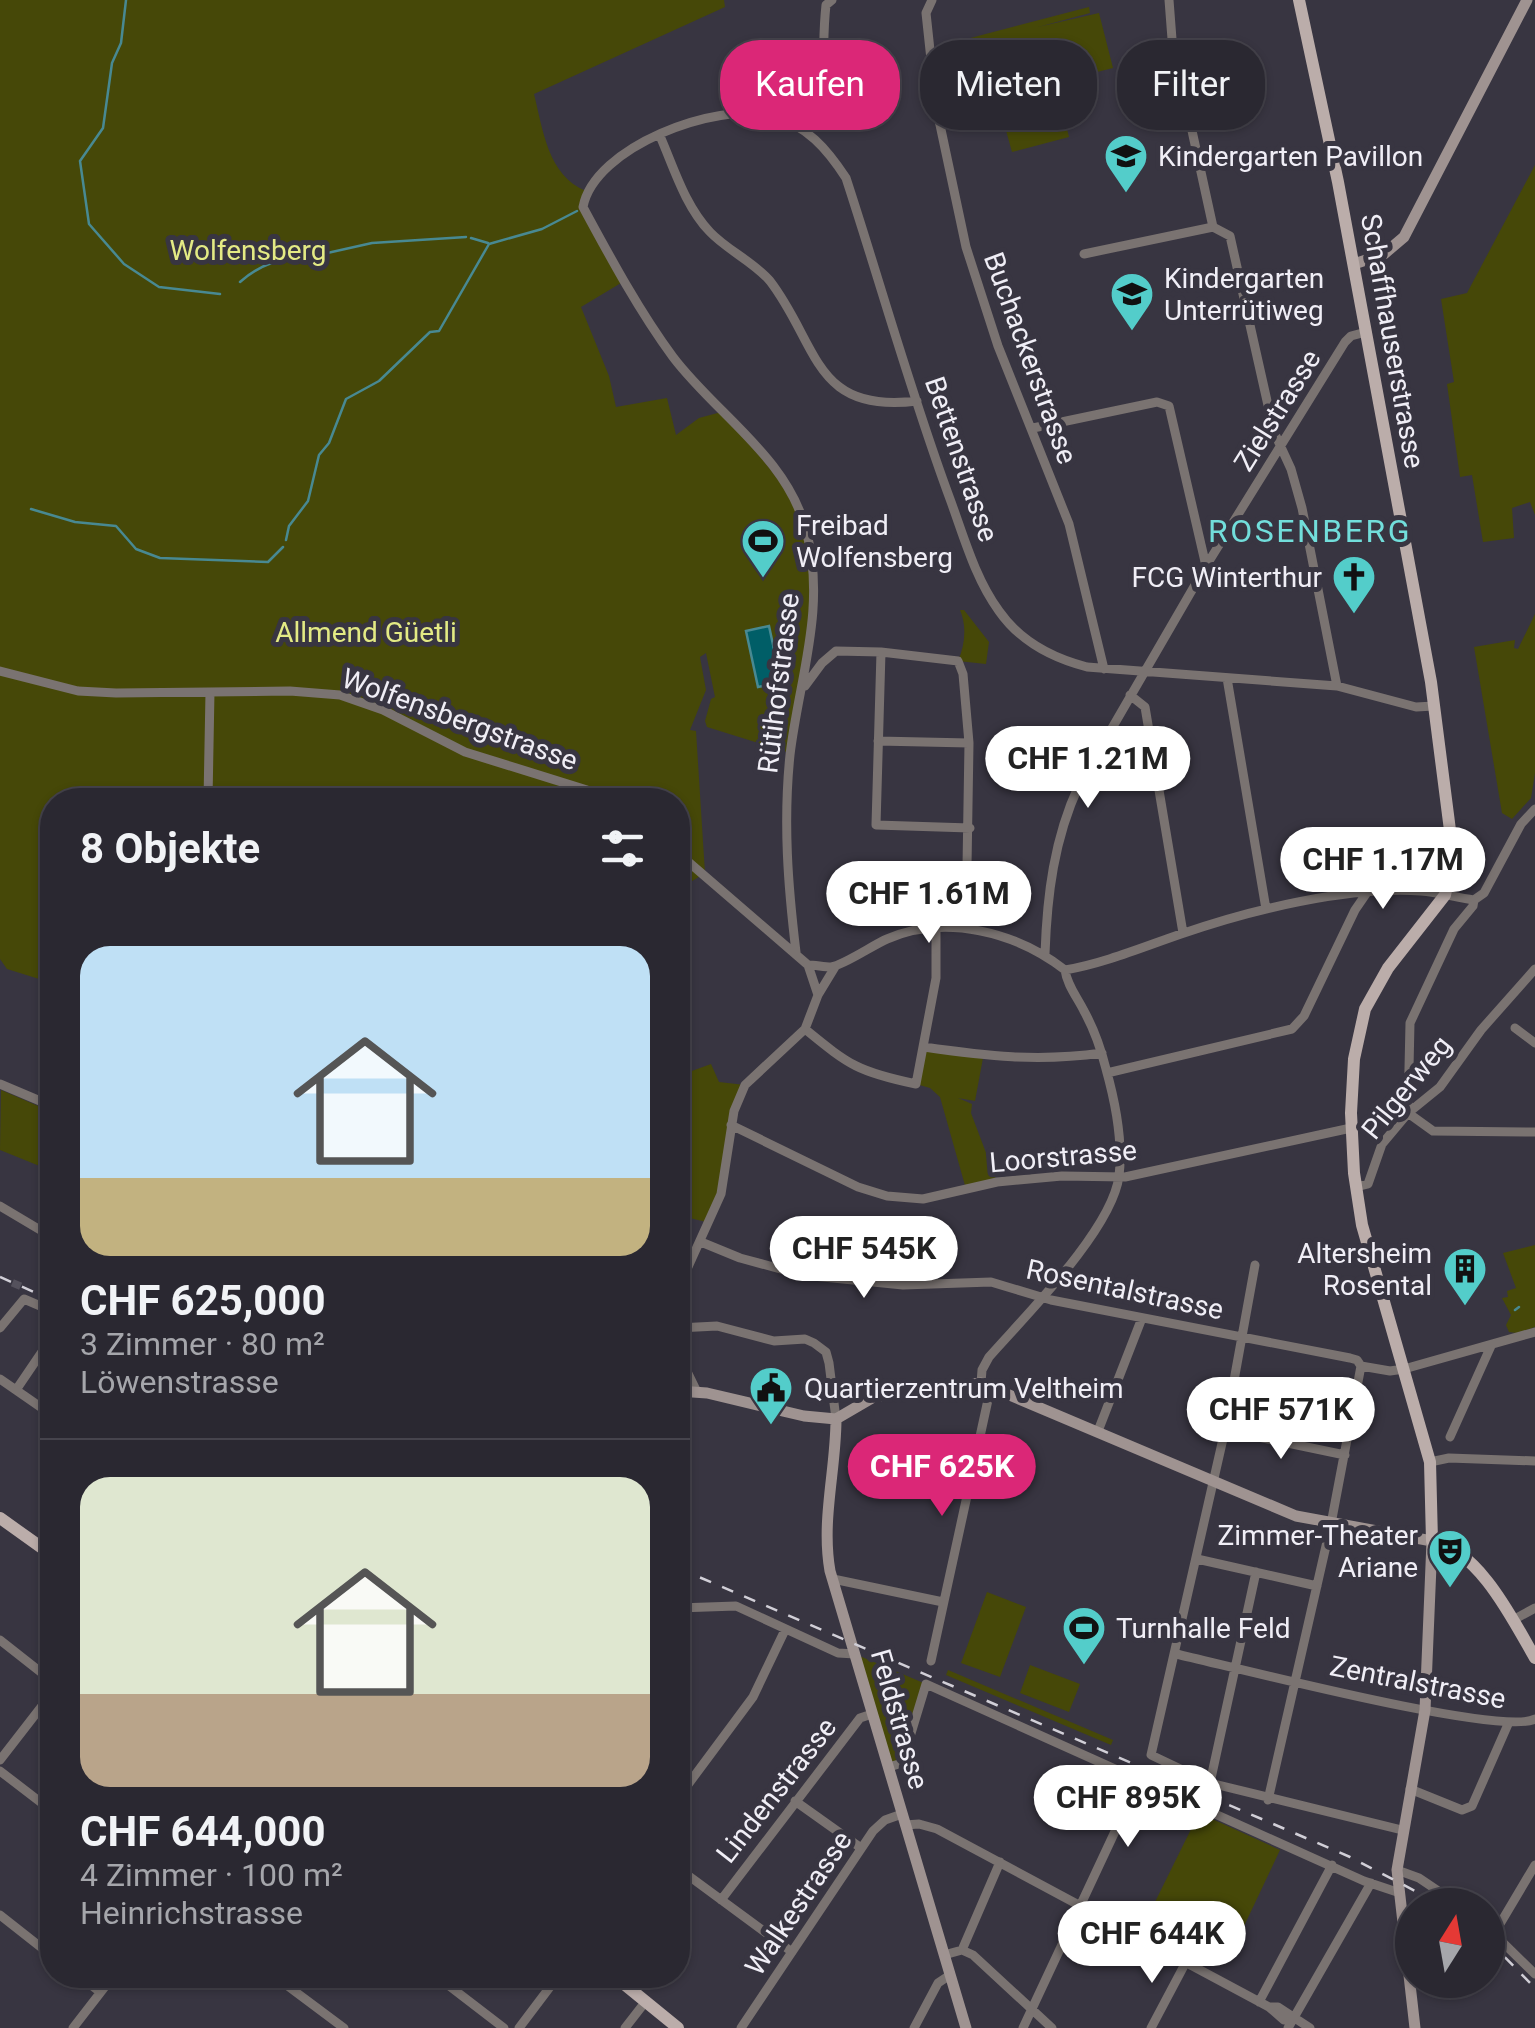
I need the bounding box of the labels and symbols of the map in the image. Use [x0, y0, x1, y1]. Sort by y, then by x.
school or university icon: Kindergarten Pavillon [1103, 133, 1149, 194]
place label: Kindergarten Pavillon [1158, 140, 1423, 173]
street label: Schaffhauserstrasse [1354, 211, 1431, 471]
park label: Wolfensberg [170, 234, 326, 267]
street label: Buchackerstrasse [977, 248, 1084, 468]
place label: Kindergarten Unterrütiweg [1164, 262, 1324, 327]
school or university icon: Kindergarten Unterrütiweg [1109, 271, 1155, 332]
street label: Zielstrasse [1227, 344, 1328, 477]
street label: Bettenstrasse [918, 372, 1005, 546]
place label: Freibad Wolfensberg [796, 509, 953, 574]
district label: ROSENBERG [1208, 512, 1412, 550]
sports icon: Freibad Wolfensberg [740, 518, 786, 579]
church icon: FCG Winterthur [1331, 554, 1377, 615]
place label: FCG Winterthur [1131, 561, 1322, 594]
street label: Rütihofstrasse [751, 591, 806, 775]
park label: Allmend Güetli [275, 616, 457, 649]
street label: Wolfensbergstrasse [337, 661, 582, 777]
pin: CHF 1.21M [974, 726, 1202, 811]
pin: CHF 1.17M [1269, 827, 1497, 912]
pin: CHF 1.61M [815, 861, 1043, 946]
street label: Pilgerweg [1355, 1029, 1458, 1146]
street label: Loorstrasse [988, 1134, 1138, 1179]
pin: CHF 545K [761, 1216, 967, 1301]
place label: Altersheim Rosental [1297, 1237, 1432, 1302]
building icon: Altersheim Rosental [1442, 1246, 1488, 1307]
street label: Rosentalstrasse [1023, 1252, 1226, 1326]
public building icon: Quartierzentrum Veltheim [748, 1365, 794, 1426]
place label: Quartierzentrum Veltheim [804, 1372, 1124, 1405]
pin: CHF 571K [1178, 1377, 1384, 1462]
pin: CHF 625K [839, 1434, 1045, 1519]
place label: Zimmer-Theater Ariane [1218, 1519, 1418, 1584]
theatre icon: Zimmer-Theater Ariane [1427, 1528, 1473, 1589]
sports icon: Turnhalle Feld [1061, 1605, 1107, 1666]
place label: Turnhalle Feld [1116, 1612, 1291, 1645]
street label: Feldstrasse [864, 1645, 935, 1793]
street label: Zentralstrasse [1327, 1649, 1509, 1716]
street label: Lindenstrasse [710, 1711, 843, 1869]
pin: CHF 895K [1025, 1765, 1231, 1850]
street label: Walkestrasse [738, 1825, 859, 1982]
north arrow [1395, 1888, 1505, 1998]
pin: CHF 644K [1049, 1901, 1255, 1986]

